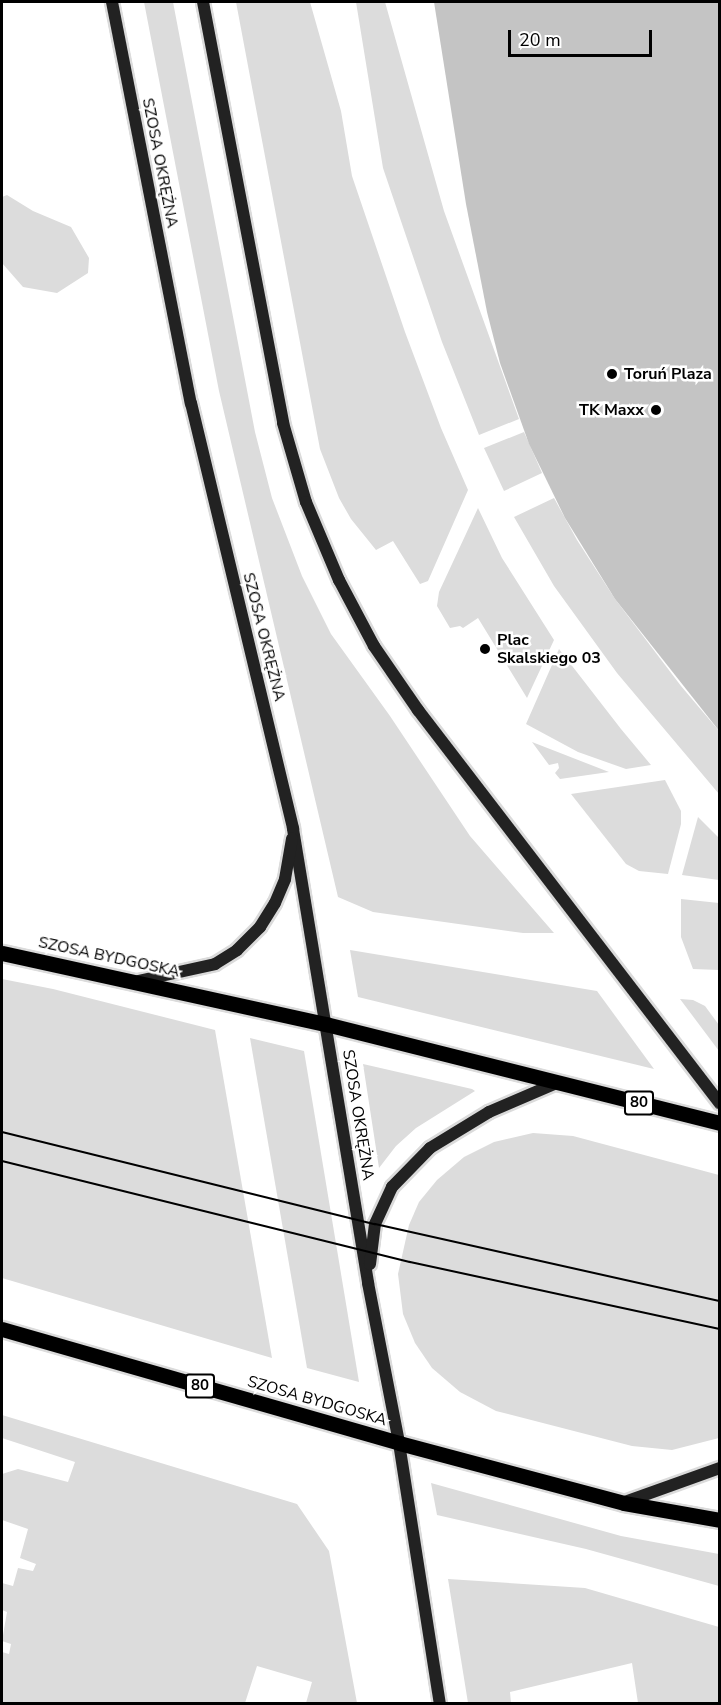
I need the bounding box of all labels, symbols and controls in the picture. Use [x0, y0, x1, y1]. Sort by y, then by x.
scale bar [511, 18, 655, 56]
text: 20 m [519, 28, 561, 52]
street label: SZOSA OKRĘŻNA [138, 96, 182, 230]
place label: Toruń Plaza [624, 364, 712, 384]
marker: Toruń Plaza [605, 367, 619, 381]
place label: TK Maxx [579, 400, 644, 420]
marker: TK Maxx [649, 403, 663, 417]
street label: SZOSA OKRĘŻNA [239, 571, 289, 703]
place label: Plac Skalskiego 03 [497, 630, 601, 668]
marker: Plac Skalskiego 03 [478, 642, 492, 656]
street label: SZOSA BYDGOSKA [37, 933, 181, 981]
street label: SZOSA OKRĘŻNA [338, 1048, 378, 1182]
road number: 80 [624, 1091, 654, 1115]
street label: SZOSA BYDGOSKA [245, 1372, 389, 1430]
road number: 80 [185, 1374, 215, 1398]

